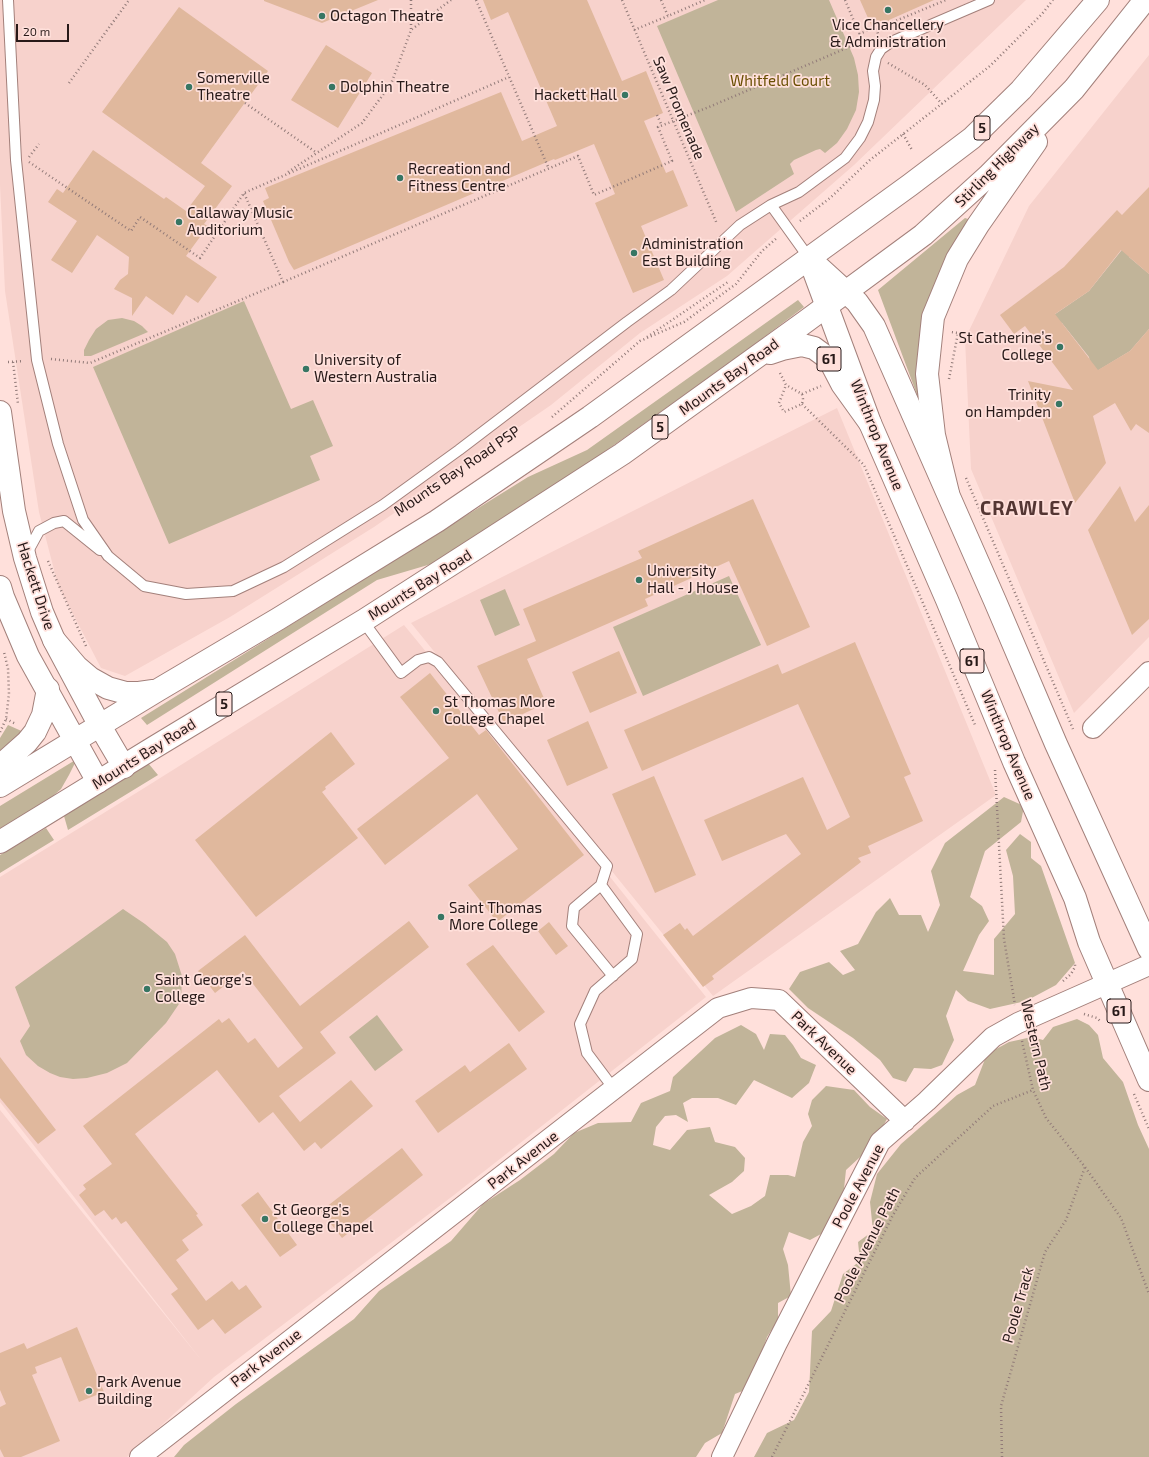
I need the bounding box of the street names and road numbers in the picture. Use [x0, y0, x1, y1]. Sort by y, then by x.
street label: Saw Promenade [649, 54, 709, 162]
road number: 5 [974, 116, 990, 140]
street label: Stirling Highway [951, 119, 1043, 211]
street label: Mounts Bay Road [676, 335, 782, 419]
road number: 61 [817, 347, 841, 371]
street label: Winthrop Avenue [847, 377, 907, 493]
road number: 5 [652, 415, 668, 439]
street label: Mounts Bay Road PSP [390, 422, 524, 520]
street label: Hackett Drive [13, 540, 59, 632]
street label: Mounts Bay Road [365, 546, 475, 624]
road number: 61 [960, 649, 984, 673]
street label: Winthrop Avenue [977, 687, 1039, 803]
road number: 5 [216, 692, 232, 716]
street label: Mounts Bay Road [89, 715, 199, 793]
street label: Western Path [1017, 998, 1055, 1092]
road number: 61 [1107, 999, 1131, 1023]
street label: Park Avenue [787, 1007, 861, 1079]
street label: Park Avenue [484, 1127, 562, 1193]
street label: Poole Avenue [828, 1141, 888, 1231]
street label: Poole Avenue Path [830, 1184, 904, 1306]
street label: Poole Track [999, 1265, 1037, 1345]
street label: Park Avenue [227, 1325, 305, 1391]

